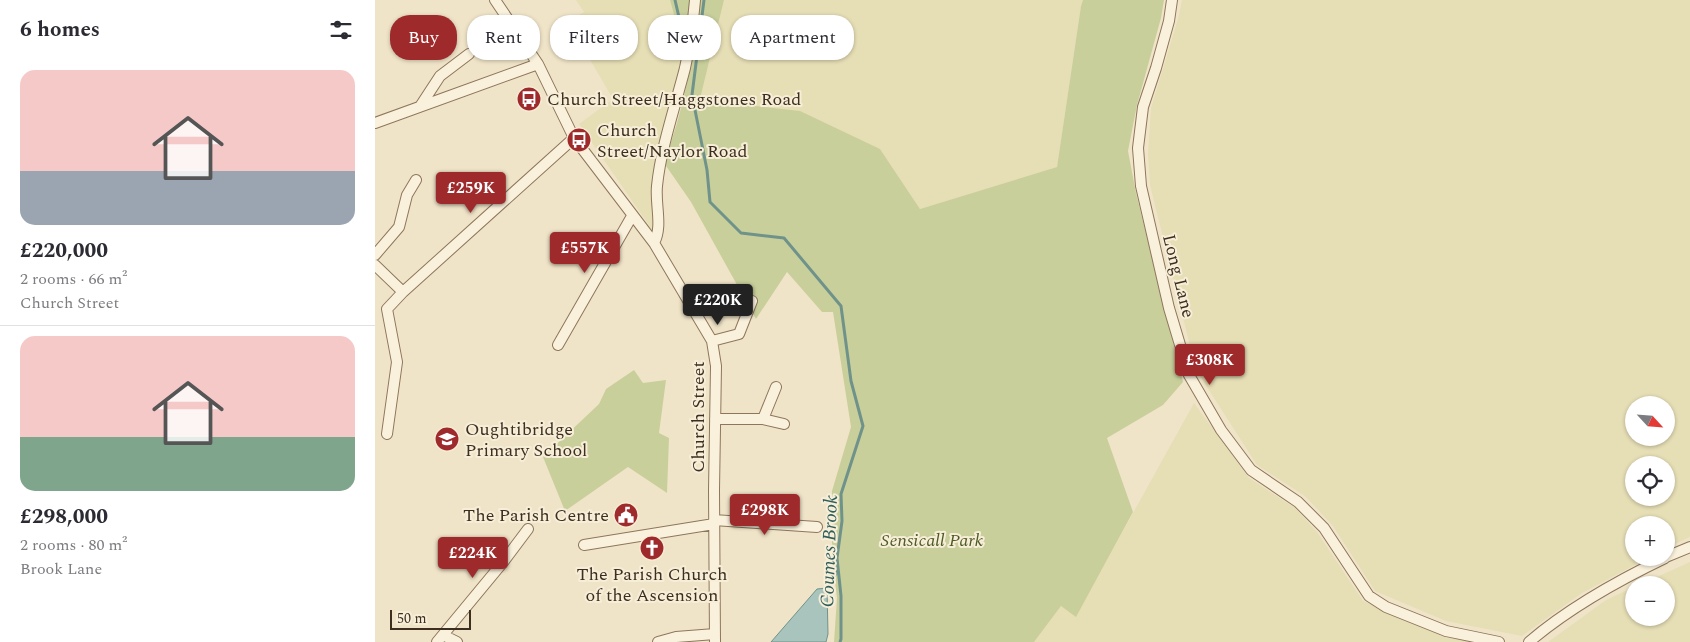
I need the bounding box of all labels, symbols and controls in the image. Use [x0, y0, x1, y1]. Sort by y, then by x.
text: 6 homes [20, 14, 100, 46]
chip: Buy [390, 15, 457, 60]
chip: Rent [467, 15, 540, 60]
chip: Filters [550, 15, 638, 60]
chip: New [648, 15, 721, 60]
chip: Apartment [731, 15, 854, 60]
icon: filters [327, 16, 355, 44]
bus stop icon: Church Street/Haggstones Road [516, 86, 542, 112]
place label: Church Street/Haggstones Road [547, 86, 801, 113]
icon: home [143, 103, 233, 193]
place label: Church Street/Naylor Road [597, 117, 748, 165]
bus stop icon: Church Street/Naylor Road [566, 127, 592, 153]
pin: £259K [436, 172, 506, 214]
text: £259K [447, 176, 495, 200]
pin: £557K [550, 232, 620, 274]
street label: Long Lane [1155, 232, 1202, 321]
text: £220,000 [20, 235, 108, 267]
text: £557K [561, 236, 609, 260]
text: 2 rooms · 66 m² [20, 267, 127, 291]
pin: £220K [683, 284, 753, 326]
text: £220K [694, 288, 742, 312]
text: Church Street [20, 291, 119, 315]
pin: £308K [1175, 344, 1245, 386]
text: £308K [1186, 348, 1234, 372]
street label: Church Street [685, 361, 712, 473]
icon: home [143, 368, 233, 458]
north arrow [1625, 396, 1675, 446]
map controls [1625, 396, 1675, 626]
place label: Oughtibridge Primary School [465, 416, 587, 464]
school or university icon: Oughtibridge Primary School [434, 426, 460, 452]
button: locate [1625, 456, 1675, 506]
pin: £298K [730, 494, 800, 536]
water label: Coumes Brook [813, 494, 846, 608]
text: £298K [741, 498, 789, 522]
text: £298,000 [20, 501, 108, 533]
place label: The Parish Centre [463, 502, 609, 529]
public building icon: The Parish Centre [613, 502, 639, 528]
button: + [1625, 516, 1675, 566]
park label: Sensicall Park [881, 527, 984, 554]
text: 2 rooms · 80 m² [20, 533, 127, 557]
church icon: The Parish Church of the Ascension [639, 535, 665, 561]
pin: £224K [438, 536, 508, 579]
text: £224K [449, 541, 497, 565]
text: Brook Lane [20, 557, 102, 581]
place label: The Parish Church of the Ascension [576, 561, 728, 609]
button: − [1625, 576, 1675, 626]
scale bar [390, 607, 471, 630]
text: 50 m [397, 608, 427, 629]

